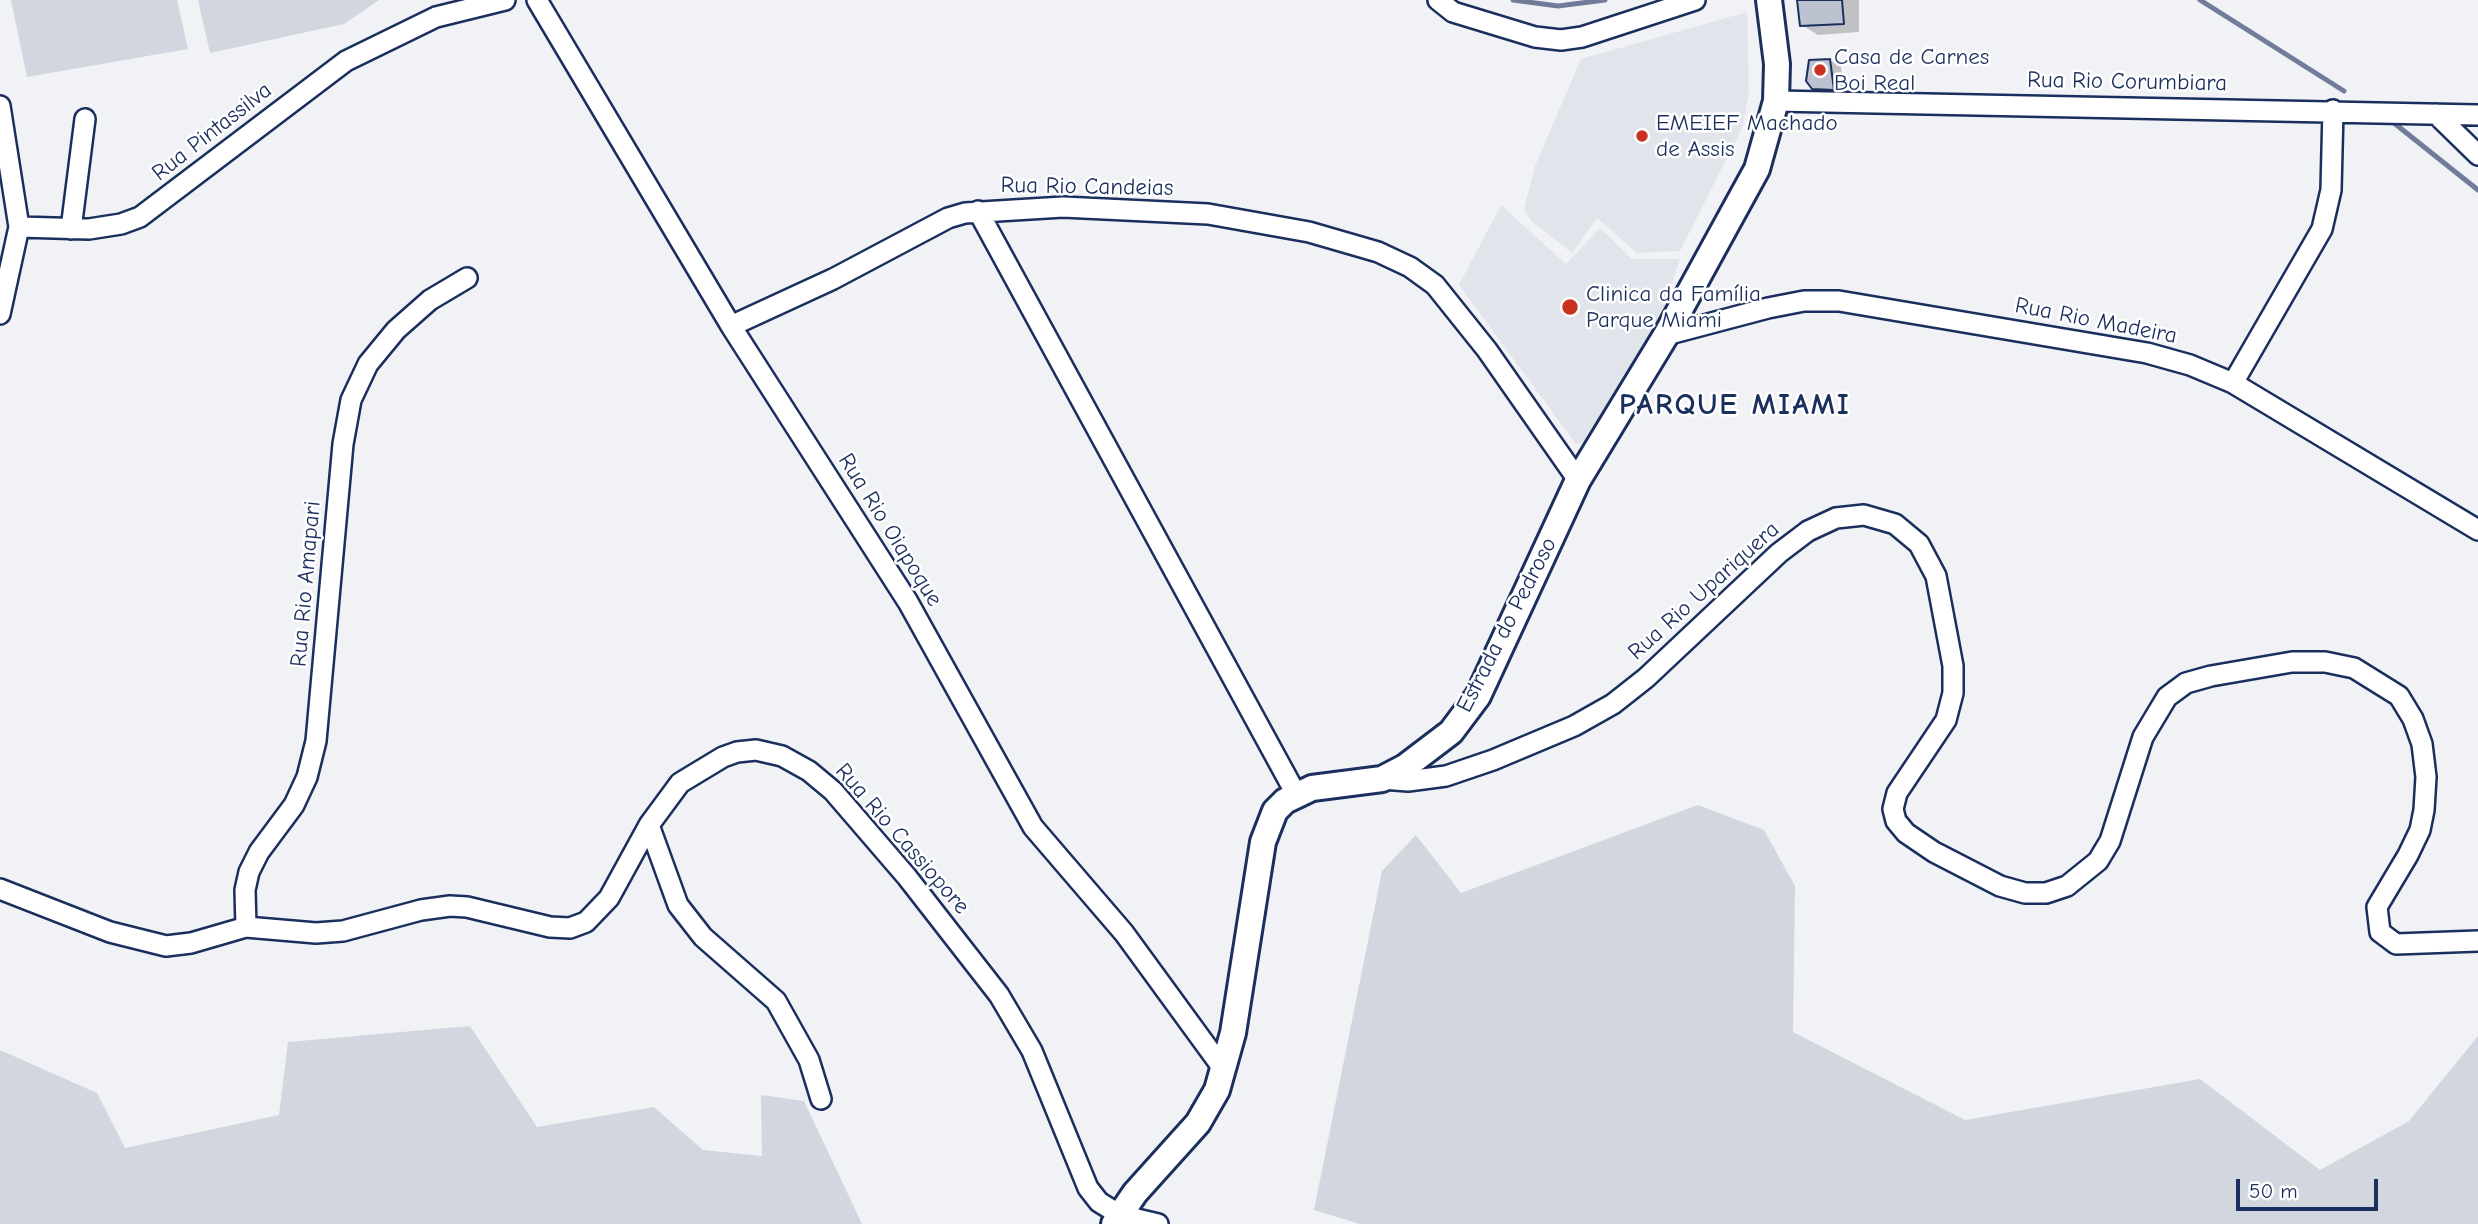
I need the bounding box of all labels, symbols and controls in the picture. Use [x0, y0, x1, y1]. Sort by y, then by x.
place label: Casa de Carnes Boi Real [1834, 43, 1989, 97]
marker: Casa de Carnes Boi Real [1812, 62, 1828, 78]
street label: Rua Rio Corumbiara [2027, 66, 2227, 98]
street label: Rua Pintassilva [147, 77, 277, 187]
place label: EMEIEF Machado de Assis [1656, 109, 1838, 163]
marker: EMEIEF Machado de Assis [1634, 128, 1650, 144]
street label: Rua Rio Candeias [1000, 172, 1174, 202]
place label: Clinica da Família Parque Miami [1586, 280, 1761, 334]
street label: Rua Rio Madeira [2013, 292, 2179, 350]
marker: Clinica da Família Parque Miami [1560, 297, 1580, 317]
district label: PARQUE MIAMI [1620, 388, 1850, 424]
street label: Rua Rio Oiapoque [832, 448, 948, 612]
street label: Rua Rio Amapari [285, 500, 327, 668]
street label: Rua Rio Upariquera [1623, 516, 1785, 666]
street label: Estrada do Pedroso [1451, 533, 1563, 717]
street label: Rua Rio Cassiopore [829, 758, 975, 920]
scale bar [2240, 1164, 2382, 1208]
text: 50 m [2249, 1179, 2298, 1203]

